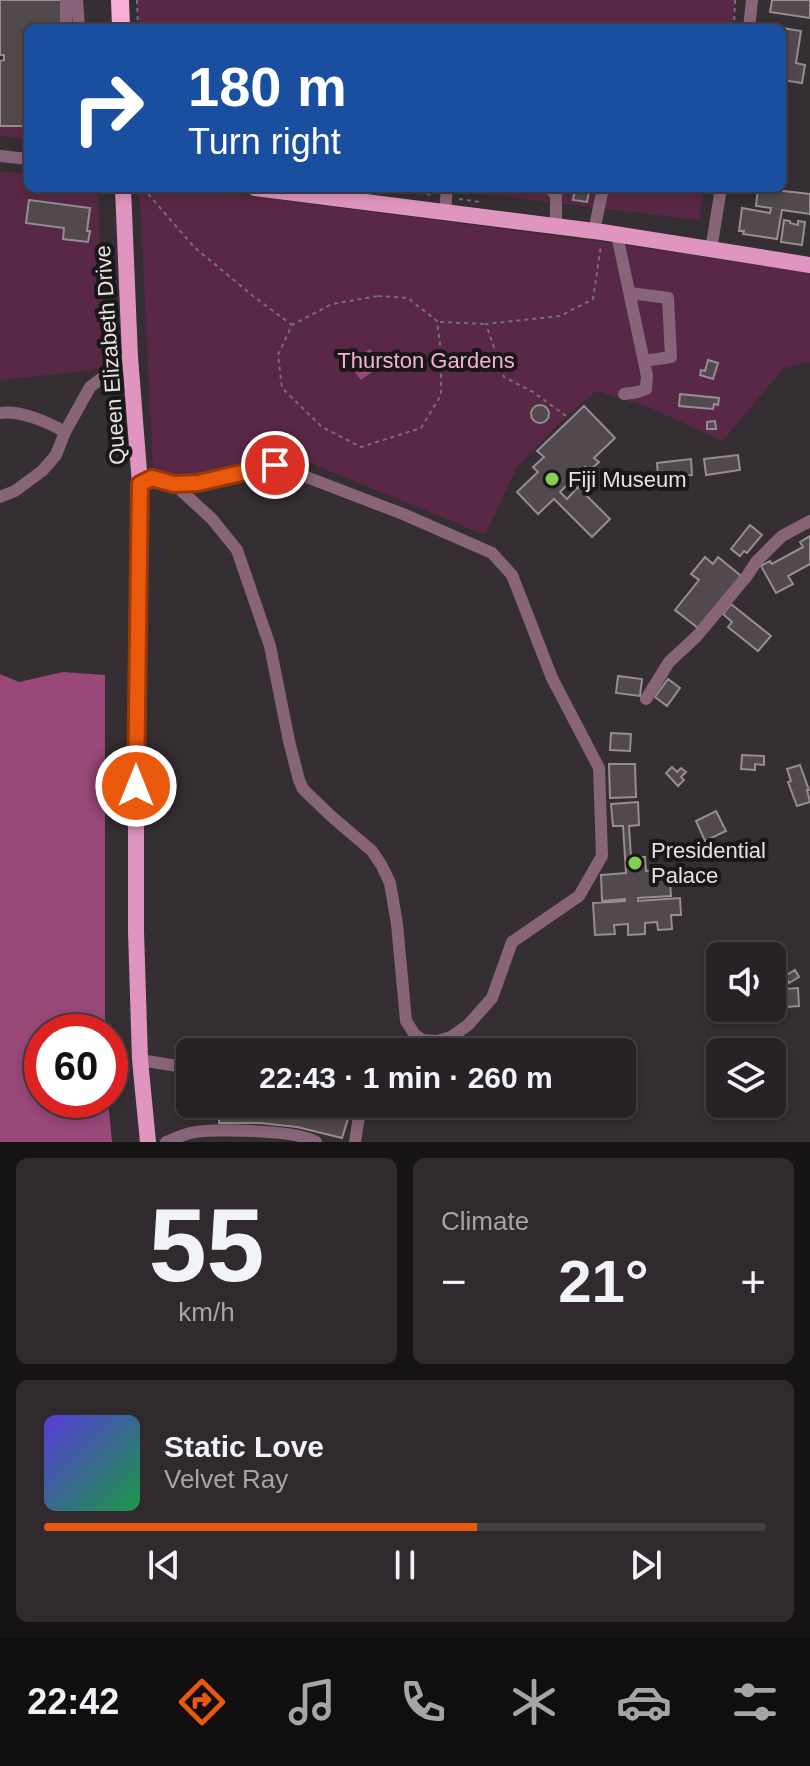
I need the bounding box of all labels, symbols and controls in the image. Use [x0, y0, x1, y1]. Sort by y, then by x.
text: 180 m [188, 55, 347, 118]
icon: right [56, 56, 160, 160]
text: Turn right [188, 121, 341, 162]
street label: Queen Elizabeth Drive [90, 244, 130, 466]
park label: Thurston Gardens [337, 348, 515, 373]
pin [241, 431, 309, 499]
icon: arrive [253, 443, 297, 487]
place label: Fiji Museum [568, 467, 687, 492]
marker: Fiji Museum [543, 470, 561, 488]
position arrow [94, 744, 178, 828]
place label: Presidential Palace [651, 838, 766, 888]
marker: Presidential Palace [626, 854, 644, 872]
map controls [706, 942, 786, 1118]
button: sound [706, 942, 786, 1022]
speed limit sign: 60 [24, 1014, 128, 1118]
button: layers [706, 1038, 786, 1118]
text: 22:43 · 1 min · 260 m [259, 1061, 553, 1094]
text: 55 [149, 1187, 264, 1303]
text: Climate [441, 1206, 529, 1236]
text: 21° [558, 1248, 649, 1315]
text: − [441, 1257, 467, 1306]
text: + [740, 1257, 766, 1306]
text: km/h [178, 1297, 235, 1327]
text: Static Love [164, 1430, 324, 1463]
text: Velvet Ray [164, 1464, 288, 1494]
icon: previous [142, 1543, 186, 1587]
icon: pause [383, 1543, 427, 1587]
icon: next [624, 1543, 668, 1587]
icon: directions [174, 1674, 230, 1730]
icon: music [284, 1674, 340, 1730]
icon: phone [395, 1674, 451, 1730]
icon: climate [506, 1674, 562, 1730]
icon: car [616, 1674, 672, 1730]
icon: filters [727, 1674, 783, 1730]
text: 22:42 [27, 1681, 119, 1722]

